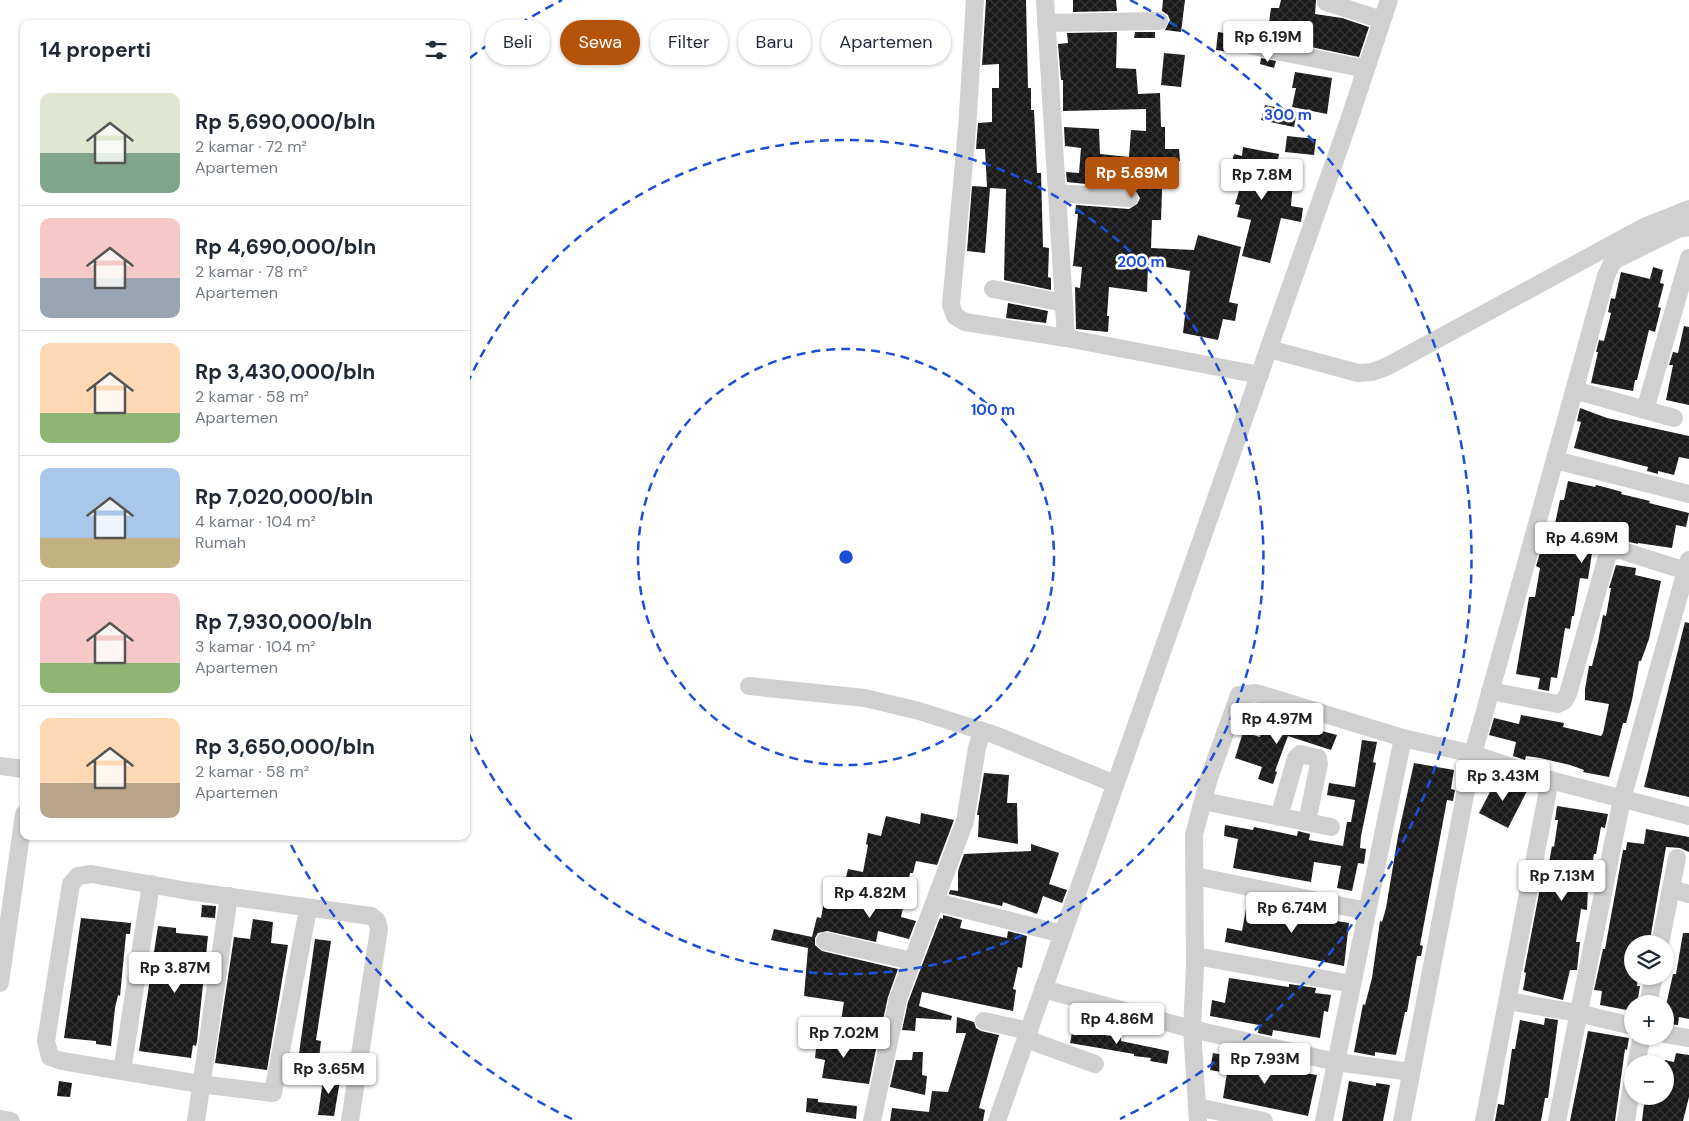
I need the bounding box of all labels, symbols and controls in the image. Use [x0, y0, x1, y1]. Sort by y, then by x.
chip: Beli [485, 20, 550, 65]
chip: Sewa [560, 20, 640, 65]
chip: Filter [650, 20, 728, 65]
chip: Baru [738, 20, 811, 65]
chip: Apartemen [821, 20, 951, 65]
pin: Rp 6.19M [1216, 20, 1320, 63]
text: Rp 6.19M [1234, 26, 1302, 47]
text: 14 properti [40, 36, 151, 64]
icon: filters [422, 36, 450, 64]
text: 300 m [1264, 105, 1312, 125]
text: Rp 5,690,000/bln [195, 108, 376, 136]
icon: home [80, 113, 140, 173]
text: 2 kamar · 72 m² [195, 136, 307, 157]
pin: Rp 5.69M [1080, 156, 1184, 199]
text: Apartemen [195, 157, 278, 178]
pin: Rp 7.8M [1216, 158, 1308, 201]
text: Rp 5.69M [1096, 162, 1168, 183]
text: Rp 7.8M [1232, 164, 1292, 185]
text: Rp 4,690,000/bln [195, 233, 376, 261]
icon: home [80, 238, 140, 298]
text: 200 m [1117, 252, 1165, 272]
text: 2 kamar · 78 m² [195, 261, 308, 282]
text: Apartemen [195, 282, 278, 303]
text: Rp 3,430,000/bln [195, 358, 375, 386]
icon: home [80, 363, 140, 423]
text: 2 kamar · 58 m² [195, 386, 309, 407]
text: 100 m [971, 400, 1015, 420]
text: Apartemen [195, 407, 278, 428]
text: Rp 7,020,000/bln [195, 483, 373, 511]
icon: home [80, 488, 140, 548]
text: 4 kamar · 104 m² [195, 511, 316, 532]
pin: Rp 4.69M [1530, 522, 1634, 564]
text: Rp 4.69M [1546, 527, 1618, 548]
text: Rumah [195, 532, 246, 553]
centre of rings [837, 548, 855, 566]
text: Rp 7,930,000/bln [195, 608, 372, 636]
icon: home [80, 613, 140, 673]
text: 3 kamar · 104 m² [195, 636, 315, 657]
text: Apartemen [195, 657, 278, 678]
pin: Rp 4.97M [1225, 702, 1329, 745]
text: Rp 4.97M [1241, 708, 1313, 729]
text: Rp 3,650,000/bln [195, 733, 375, 761]
icon: home [80, 738, 140, 798]
pin: Rp 3.43M [1451, 760, 1555, 802]
text: 2 kamar · 58 m² [195, 761, 309, 782]
text: Rp 3.43M [1467, 765, 1539, 786]
text: Apartemen [195, 782, 278, 803]
pin: Rp 7.13M [1510, 860, 1614, 902]
text: Rp 7.13M [1529, 865, 1595, 886]
pin: Rp 4.82M [818, 876, 922, 919]
text: Rp 4.82M [834, 882, 906, 903]
pin: Rp 6.74M [1240, 892, 1344, 934]
text: Rp 6.74M [1257, 897, 1327, 918]
map controls [1624, 935, 1674, 1105]
button: layers [1624, 935, 1674, 985]
pin: Rp 3.87M [123, 952, 227, 994]
text: Rp 3.87M [140, 957, 210, 978]
button: + [1624, 995, 1674, 1045]
pin: Rp 4.86M [1065, 1002, 1169, 1045]
text: Rp 4.86M [1080, 1008, 1154, 1029]
pin: Rp 7.02M [792, 1016, 896, 1059]
text: Rp 7.02M [809, 1022, 879, 1043]
pin: Rp 7.93M [1213, 1042, 1317, 1085]
text: Rp 7.93M [1230, 1048, 1300, 1069]
pin: Rp 3.65M [277, 1052, 381, 1095]
button: − [1624, 1055, 1674, 1105]
text: Rp 3.65M [293, 1058, 365, 1079]

